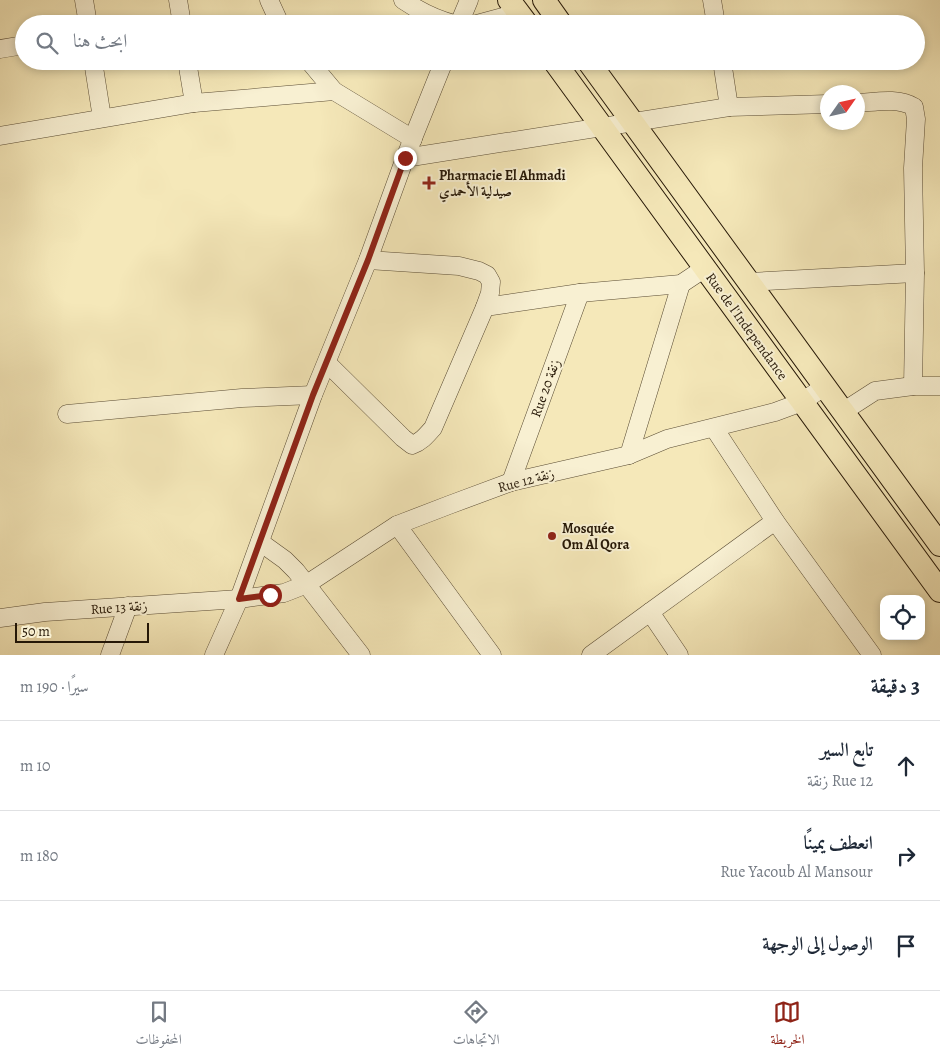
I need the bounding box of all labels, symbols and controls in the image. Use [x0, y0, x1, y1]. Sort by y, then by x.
search box [15, 15, 925, 70]
text: ابحث هنا [73, 28, 127, 54]
icon: search [33, 29, 61, 57]
north arrow [820, 85, 865, 130]
route end [394, 147, 417, 170]
place label: Pharmacie El Ahmadi صيدلية الأحمدي [439, 166, 566, 203]
marker: Pharmacie El Ahmadi صيدلية الأحمدي [423, 177, 435, 189]
street label: Rue de l'Independance [701, 269, 792, 384]
street label: Rue 20 زنقة [526, 356, 565, 420]
street label: Rue 12 زنقة [496, 464, 557, 497]
place label: Mosquée Om Al Qora [562, 519, 630, 554]
marker: Mosquée Om Al Qora [546, 530, 558, 542]
route start [259, 584, 282, 607]
map controls [880, 595, 925, 640]
button: locate [880, 595, 925, 640]
street label: Rue 13 زنقة [90, 596, 148, 619]
scale bar [15, 620, 149, 643]
text: 50 m [22, 622, 50, 641]
text: 3 دقيقة [871, 672, 920, 700]
text: سيرًا · 190 m [20, 676, 89, 698]
text: تابع السير [820, 737, 873, 763]
icon: ahead [892, 752, 920, 780]
text: 10 m [20, 755, 51, 777]
text: Rue 12 زنقة [807, 770, 873, 792]
text: انعطف يمينًا [803, 830, 873, 856]
icon: right [892, 842, 920, 870]
text: 180 m [20, 845, 58, 867]
text: Rue Yacoub Al Mansour [720, 861, 873, 883]
text: الوصول إلى الوجهة [762, 931, 873, 957]
icon: arrive [892, 932, 920, 960]
tab: المحفوظات [136, 998, 182, 1053]
tab: الاتجاهات [453, 998, 499, 1053]
tab: الخريطة [770, 998, 805, 1053]

